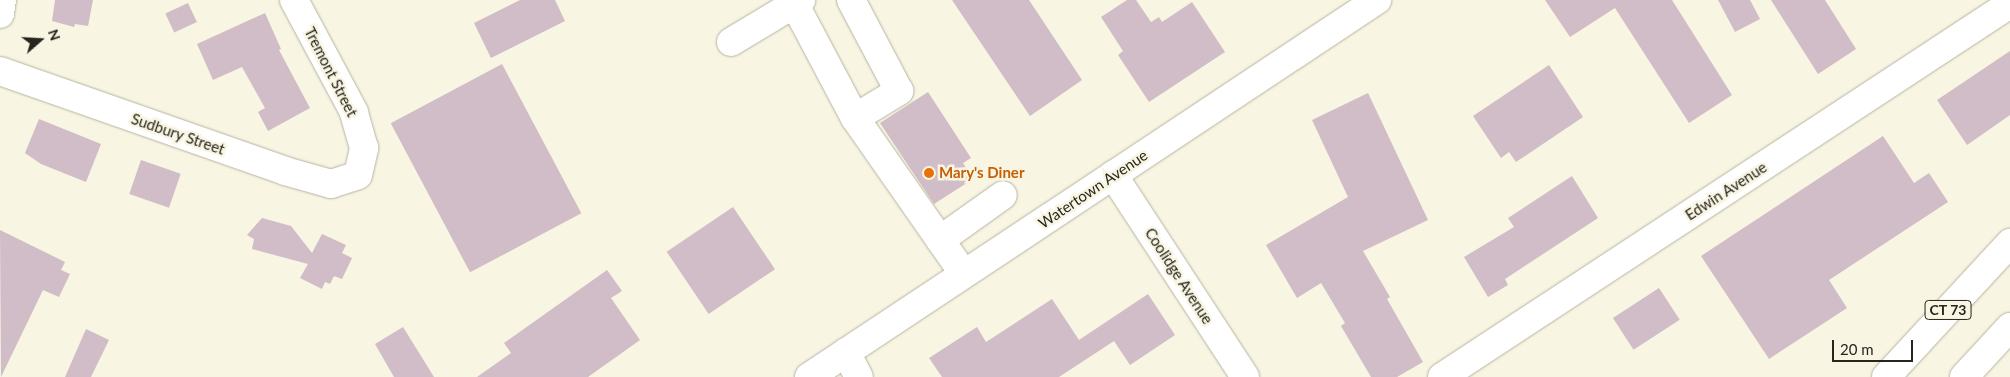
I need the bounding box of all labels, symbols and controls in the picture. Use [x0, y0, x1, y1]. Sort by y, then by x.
north arrow [15, 15, 65, 65]
street label: Tremont Street [301, 24, 361, 120]
text: N [45, 27, 64, 43]
street label: Sudbury Street [129, 110, 227, 158]
street label: Watertown Avenue [1035, 146, 1151, 232]
street label: Edwin Avenue [1682, 158, 1770, 224]
place label: Mary's Diner [939, 164, 1024, 182]
marker: Mary's Diner [923, 167, 935, 179]
street label: Coolidge Avenue [1141, 224, 1217, 328]
road number: CT 73 [1924, 298, 1972, 322]
scale bar [1835, 330, 1916, 362]
text: 20 m [1840, 340, 1874, 358]

